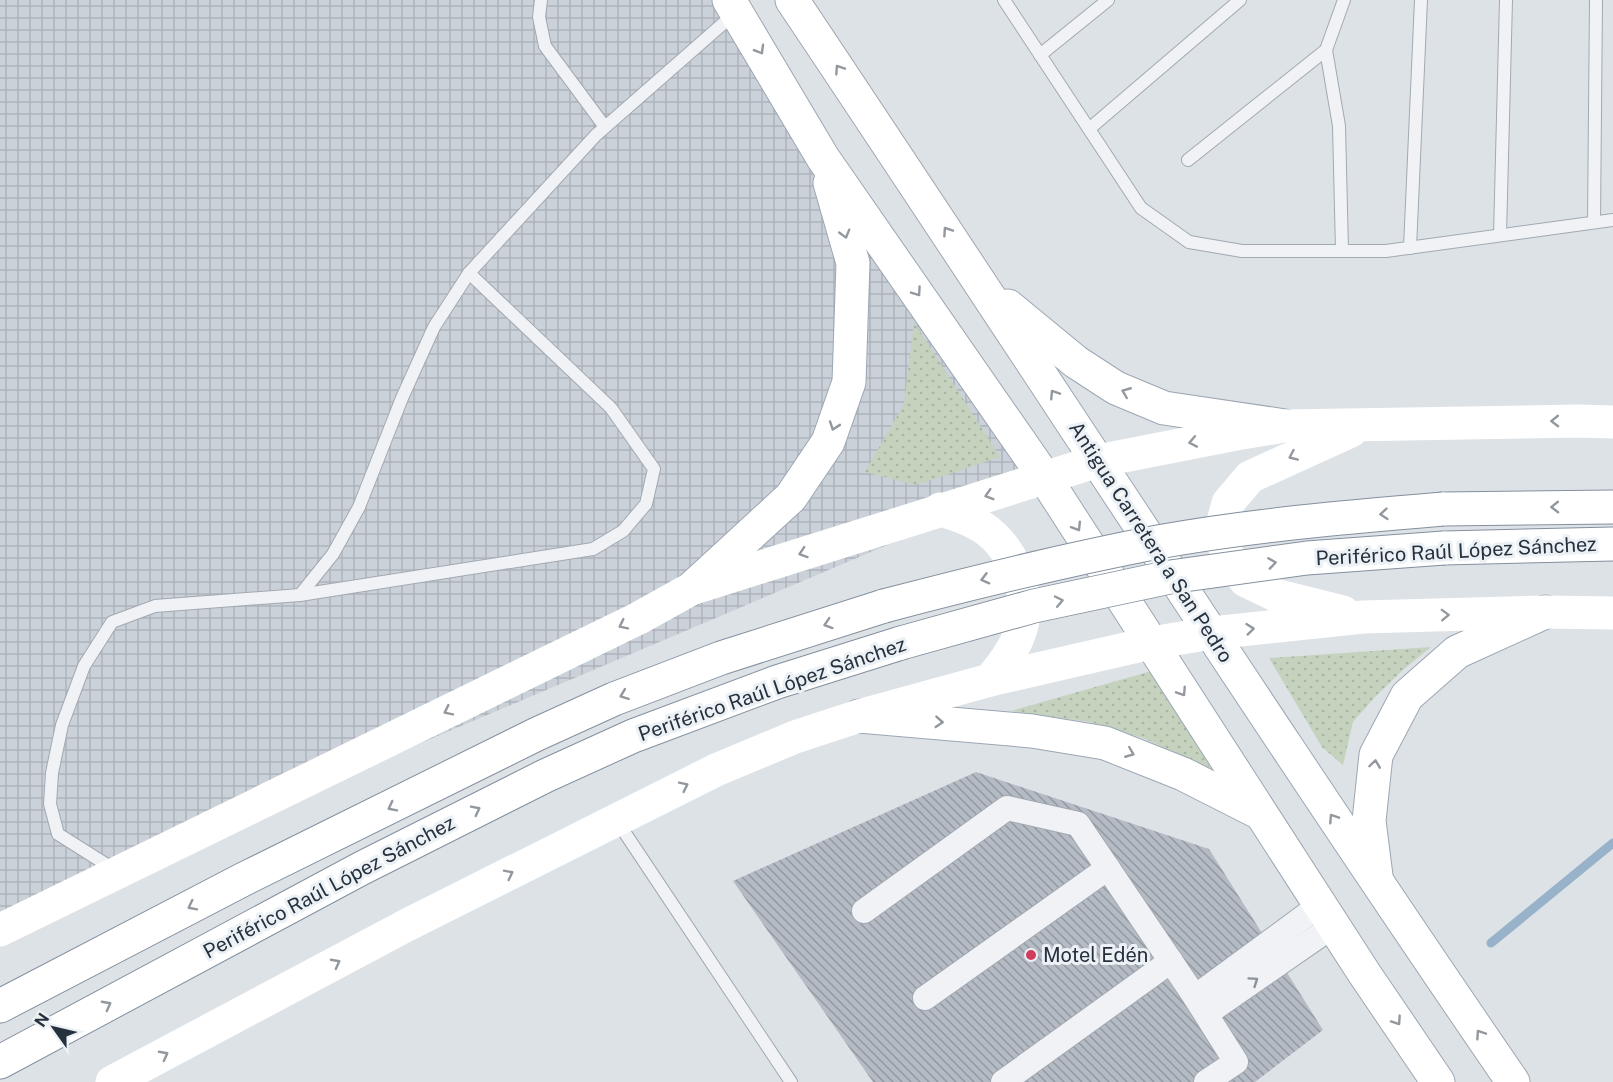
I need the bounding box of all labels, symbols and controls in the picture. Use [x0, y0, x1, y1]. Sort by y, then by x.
one-way arrow [752, 44, 764, 54]
one-way arrow [835, 65, 846, 76]
one-way arrow [943, 227, 954, 238]
one-way arrow [838, 229, 850, 239]
one-way arrow [910, 286, 921, 297]
one-way arrow [1121, 387, 1132, 399]
one-way arrow [1050, 390, 1061, 401]
one-way arrow [1550, 415, 1559, 427]
street label: Antigua Carretera a San Pedro [1064, 417, 1238, 667]
one-way arrow [828, 420, 841, 431]
one-way arrow [1188, 435, 1198, 448]
one-way arrow [1289, 449, 1300, 461]
one-way arrow [984, 488, 995, 500]
one-way arrow [1550, 500, 1559, 513]
one-way arrow [1380, 507, 1389, 520]
one-way arrow [1069, 521, 1081, 531]
street label: Periférico Raúl López Sánchez [1315, 532, 1597, 570]
one-way arrow [798, 546, 809, 559]
one-way arrow [1267, 557, 1276, 569]
one-way arrow [980, 572, 990, 585]
one-way arrow [1054, 595, 1064, 608]
one-way arrow [1440, 608, 1449, 621]
one-way arrow [823, 617, 834, 629]
one-way arrow [618, 618, 629, 630]
one-way arrow [1246, 623, 1255, 636]
street label: Periférico Raúl López Sánchez [635, 632, 909, 746]
one-way arrow [1175, 686, 1186, 697]
one-way arrow [619, 688, 630, 700]
one-way arrow [443, 704, 454, 715]
one-way arrow [934, 715, 943, 728]
one-way arrow [1124, 746, 1135, 758]
one-way arrow [1369, 759, 1381, 768]
one-way arrow [677, 782, 688, 794]
one-way arrow [387, 799, 398, 811]
one-way arrow [470, 806, 480, 817]
street label: Periférico Raúl López Sánchez [199, 810, 459, 964]
one-way arrow [1330, 813, 1341, 824]
one-way arrow [503, 869, 514, 881]
one-way arrow [188, 899, 199, 911]
place label: Motel Edén [1043, 943, 1148, 967]
marker: Motel Edén [1024, 948, 1038, 962]
one-way arrow [330, 959, 340, 970]
one-way arrow [1247, 977, 1258, 988]
north arrow [24, 998, 84, 1058]
one-way arrow [101, 1001, 112, 1012]
text: N [31, 1009, 53, 1030]
one-way arrow [1390, 1014, 1401, 1025]
one-way arrow [1476, 1029, 1487, 1040]
one-way arrow [158, 1050, 169, 1062]

